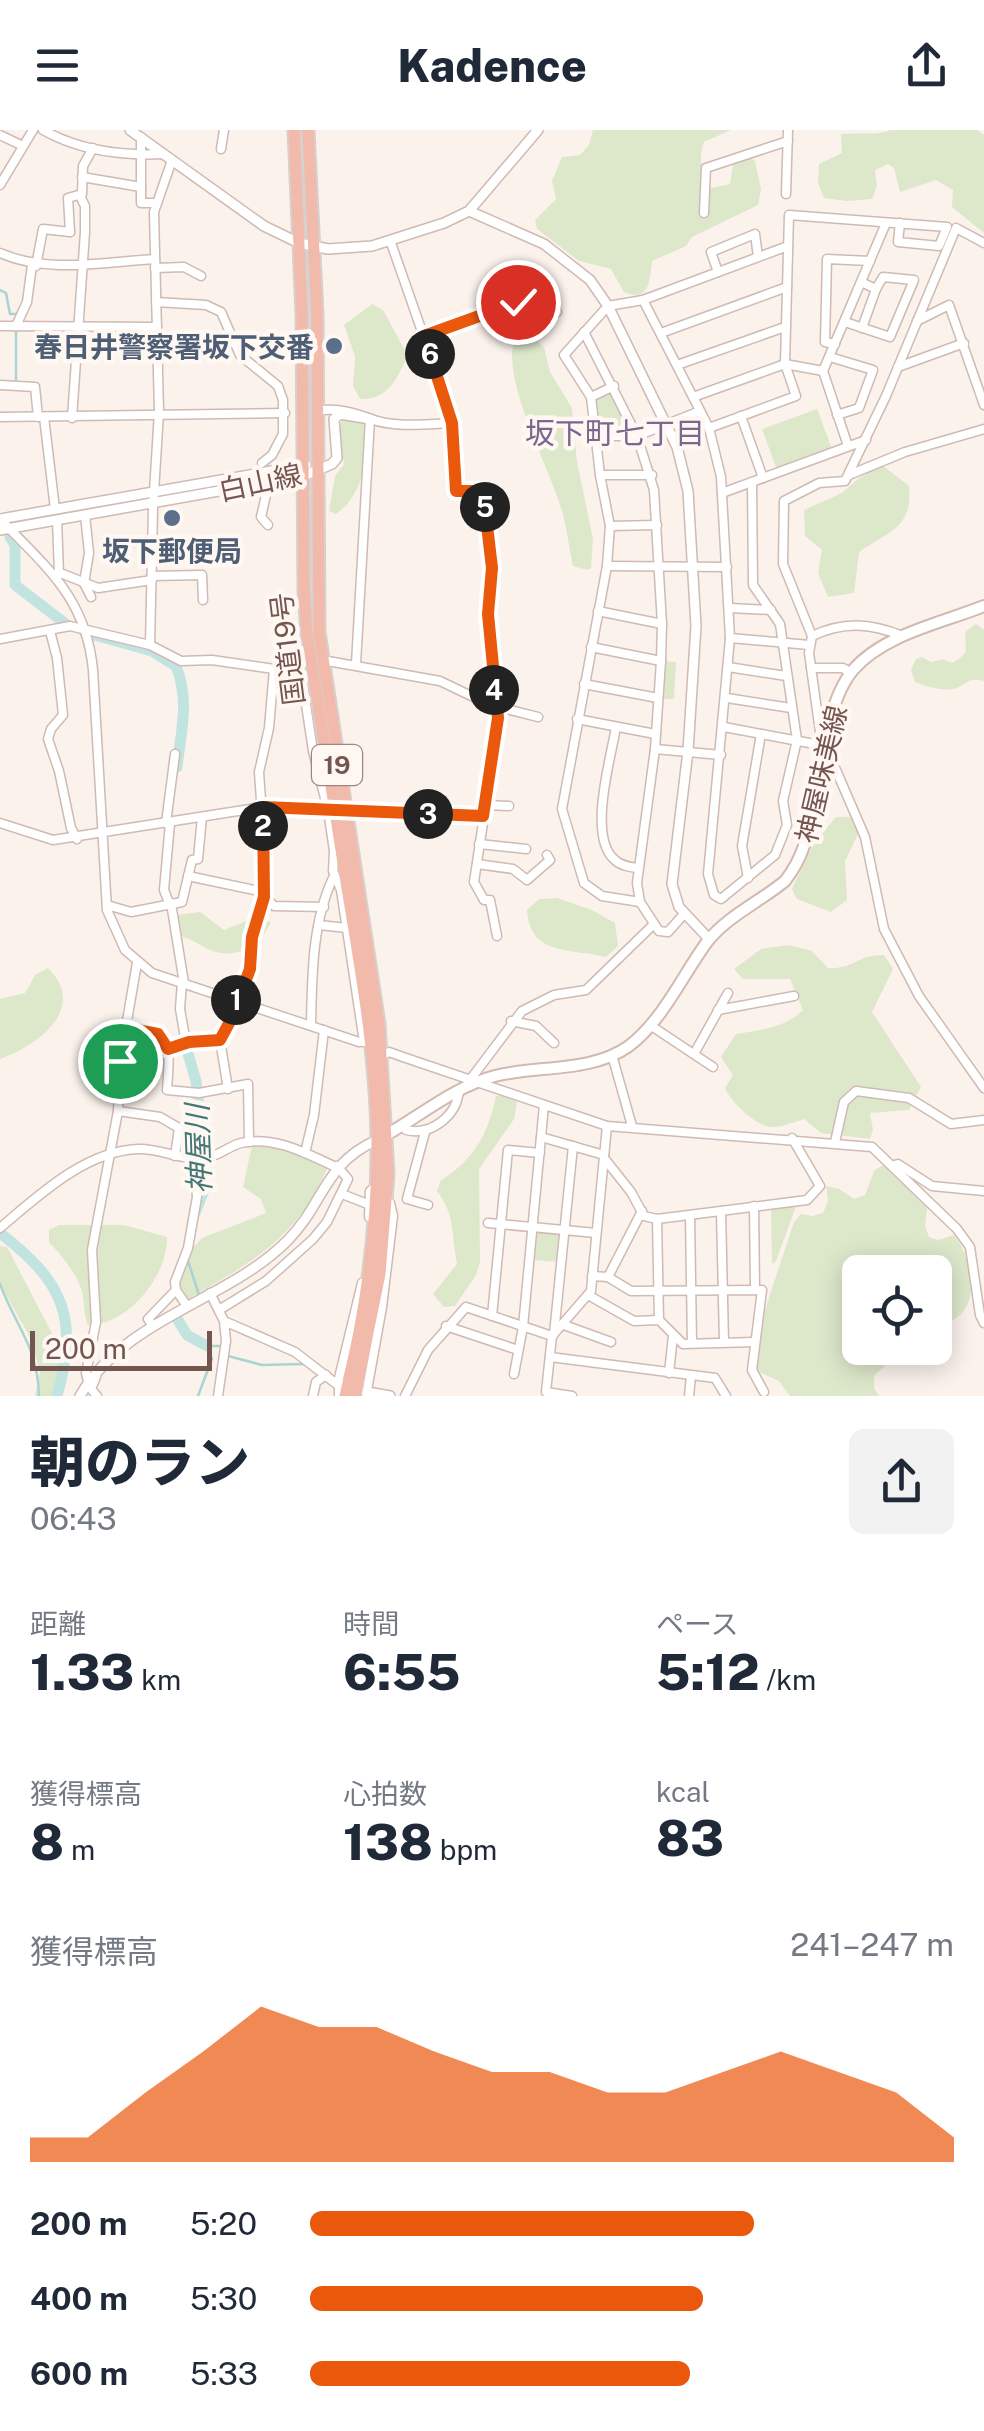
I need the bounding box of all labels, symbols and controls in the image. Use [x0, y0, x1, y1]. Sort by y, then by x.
icon: menu [30, 38, 85, 93]
icon: share [899, 38, 954, 93]
text: Kadence [397, 39, 587, 92]
pin [476, 260, 561, 345]
icon: check [491, 275, 546, 330]
pin: 6 [405, 329, 455, 379]
place label: 春日井警察署坂下交番 [34, 330, 314, 363]
marker: 春日井警察署坂下交番 [323, 335, 345, 357]
text: 6 [421, 337, 439, 370]
district label: 坂下町七丁目 [525, 415, 705, 451]
street label: 白山線 [215, 457, 305, 507]
pin: 5 [460, 482, 510, 532]
text: 5 [476, 490, 494, 523]
marker: 坂下郵便局 [161, 507, 183, 529]
place label: 坂下郵便局 [102, 534, 242, 567]
street label: 国道19号 [264, 591, 310, 707]
pin: 4 [469, 665, 519, 715]
text: 4 [485, 673, 503, 706]
street label: 神屋味美線 [789, 702, 853, 846]
road number: 19 [312, 745, 362, 785]
pin: 3 [403, 789, 453, 839]
text: 3 [419, 797, 437, 830]
pin: 2 [238, 801, 288, 851]
text: 2 [254, 809, 272, 842]
pin: 1 [211, 975, 261, 1025]
text: 1 [230, 983, 242, 1016]
pin [78, 1019, 163, 1104]
icon: arrive [93, 1034, 148, 1089]
water label: 神屋川 [178, 1100, 218, 1195]
map controls [842, 1255, 952, 1365]
button: locate [842, 1255, 952, 1365]
scale bar [30, 1326, 212, 1370]
text: 200 m [45, 1332, 127, 1365]
button: share [849, 1429, 954, 1534]
text: 朝のラン [30, 1430, 250, 1494]
text: 06:43 [30, 1500, 117, 1537]
text: 距離 [30, 1607, 86, 1640]
text: 時間 [343, 1607, 399, 1640]
text: ペース [656, 1607, 739, 1640]
text: 1.33 [30, 1642, 134, 1701]
text: 6:55 [343, 1642, 460, 1701]
text: 5:12 [656, 1642, 760, 1701]
text: km [134, 1663, 181, 1696]
text: /km [760, 1663, 816, 1696]
text: kcal [656, 1775, 710, 1808]
text: 獲得標高 [30, 1777, 142, 1810]
text: 心拍数 [343, 1777, 427, 1810]
text: 83 [656, 1808, 724, 1867]
text: 8 [30, 1812, 64, 1871]
text: 138 [343, 1812, 433, 1871]
text: m [64, 1833, 95, 1866]
text: bpm [433, 1833, 497, 1866]
text: 241–247 m [790, 1926, 954, 1963]
text: 獲得標高 [30, 1933, 158, 1970]
text: 200 m [30, 2205, 127, 2242]
text: 5:20 [190, 2205, 257, 2242]
text: 400 m [30, 2280, 128, 2317]
text: 5:30 [190, 2280, 257, 2317]
text: 600 m [30, 2355, 128, 2392]
text: 5:33 [190, 2355, 258, 2392]

